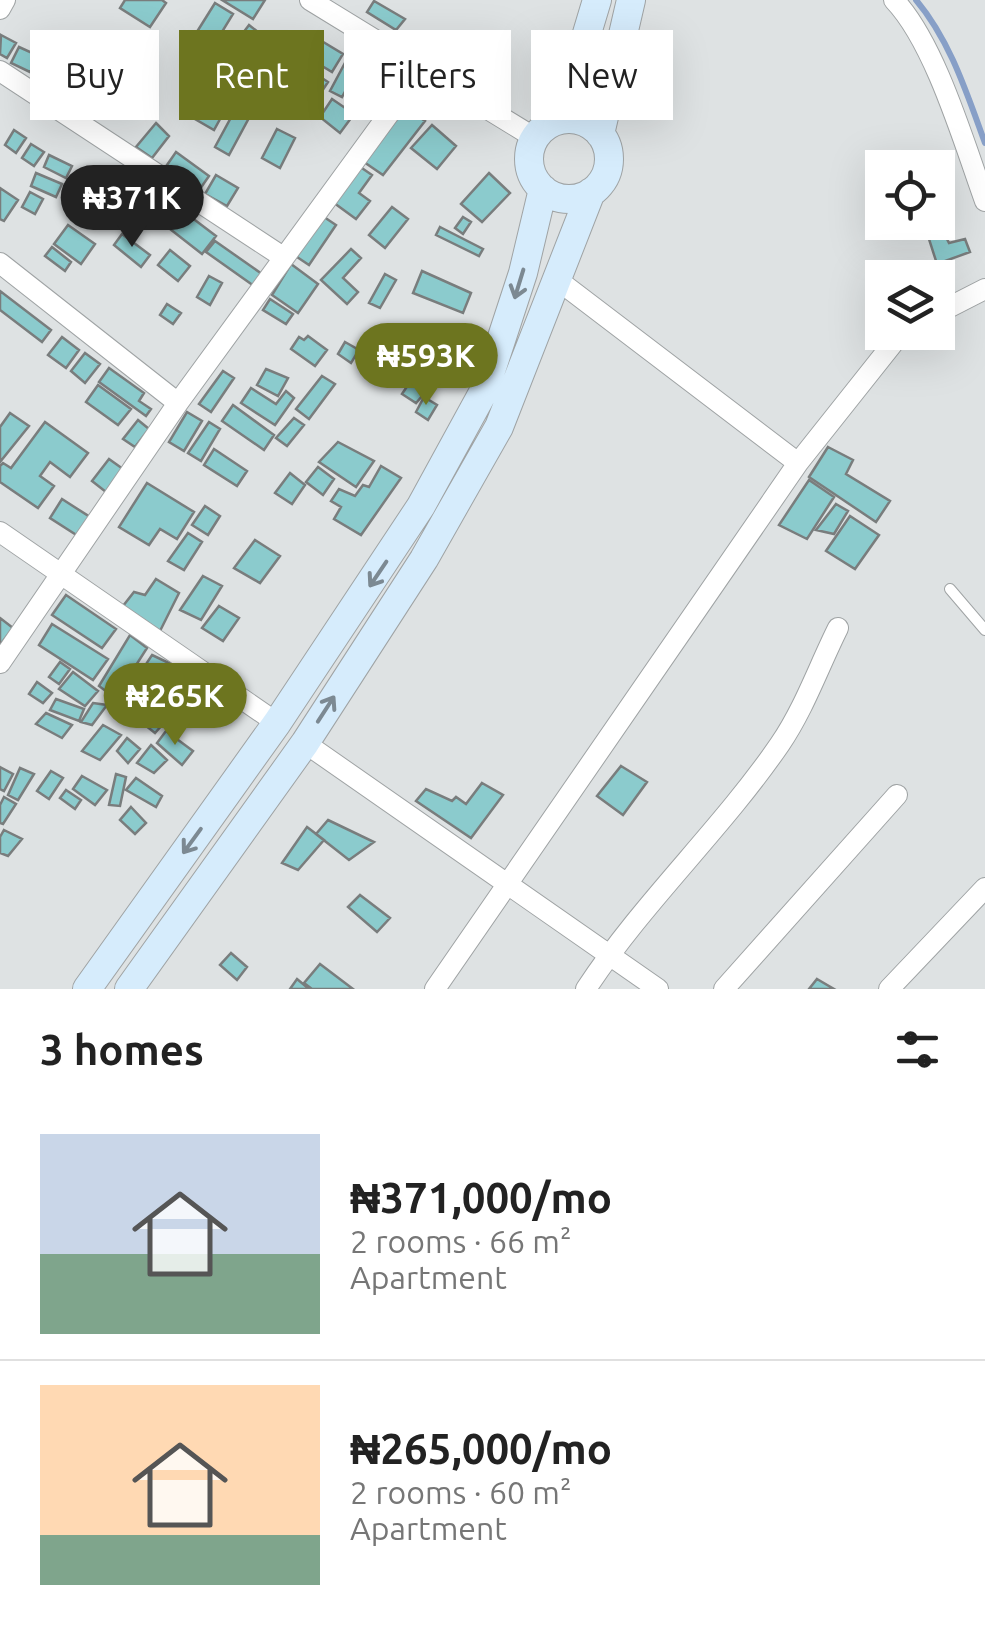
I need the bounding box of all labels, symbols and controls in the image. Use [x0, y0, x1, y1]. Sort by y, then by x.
chip: Buy [30, 30, 159, 120]
chip: Rent [179, 30, 324, 120]
chip: Filters [344, 30, 511, 120]
chip: New [531, 30, 673, 120]
map controls [865, 150, 955, 350]
button: locate [865, 150, 955, 240]
pin: ₦371K [62, 165, 202, 250]
text: ₦371K [83, 179, 181, 215]
button: layers [865, 260, 955, 350]
one-way arrow [509, 268, 527, 299]
pin: ₦593K [356, 323, 496, 408]
text: ₦593K [377, 337, 475, 373]
one-way arrow [368, 560, 389, 588]
pin: ₦265K [105, 663, 245, 748]
text: ₦265K [126, 677, 224, 713]
one-way arrow [316, 696, 337, 724]
one-way arrow [182, 827, 203, 855]
icon: filters [890, 1022, 945, 1077]
text: 3 homes [40, 1026, 204, 1073]
icon: home [120, 1174, 240, 1294]
text: ₦371,000/mo [350, 1174, 612, 1221]
text: 2 rooms · 66 m² [350, 1223, 571, 1259]
text: Apartment [350, 1259, 507, 1295]
icon: home [120, 1425, 240, 1545]
text: ₦265,000/mo [350, 1425, 612, 1472]
text: 2 rooms · 60 m² [350, 1474, 571, 1510]
text: Apartment [350, 1510, 507, 1546]

